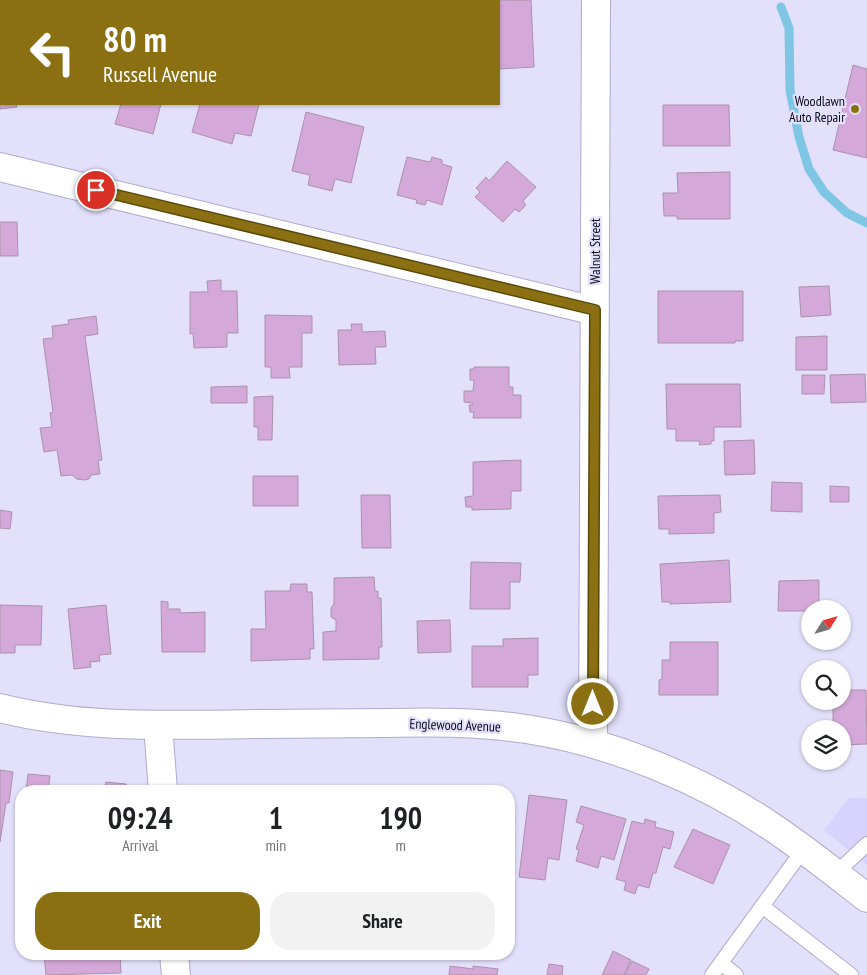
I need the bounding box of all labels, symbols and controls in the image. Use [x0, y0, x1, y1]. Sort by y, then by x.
text: 80 m [103, 16, 167, 62]
icon: left [20, 20, 85, 85]
text: Russell Avenue [103, 60, 217, 88]
place label: Woodlawn Auto Repair [789, 92, 845, 126]
marker: Woodlawn Auto Repair [849, 103, 861, 115]
pin [75, 169, 117, 211]
icon: arrive [82, 176, 110, 204]
street label: Walnut Street [586, 218, 604, 284]
north arrow [801, 600, 851, 650]
map controls [801, 600, 851, 770]
button: search [801, 660, 851, 710]
position arrow [566, 677, 618, 729]
street label: Englewood Avenue [409, 714, 501, 736]
button: layers [801, 720, 851, 770]
text: 09:24 [108, 798, 173, 837]
text: 1 [269, 798, 283, 837]
text: 190 [379, 798, 422, 837]
text: Arrival [122, 835, 158, 855]
text: min [265, 835, 286, 855]
text: m [395, 835, 406, 855]
button: Exit [35, 892, 260, 950]
button: Share [270, 892, 495, 950]

